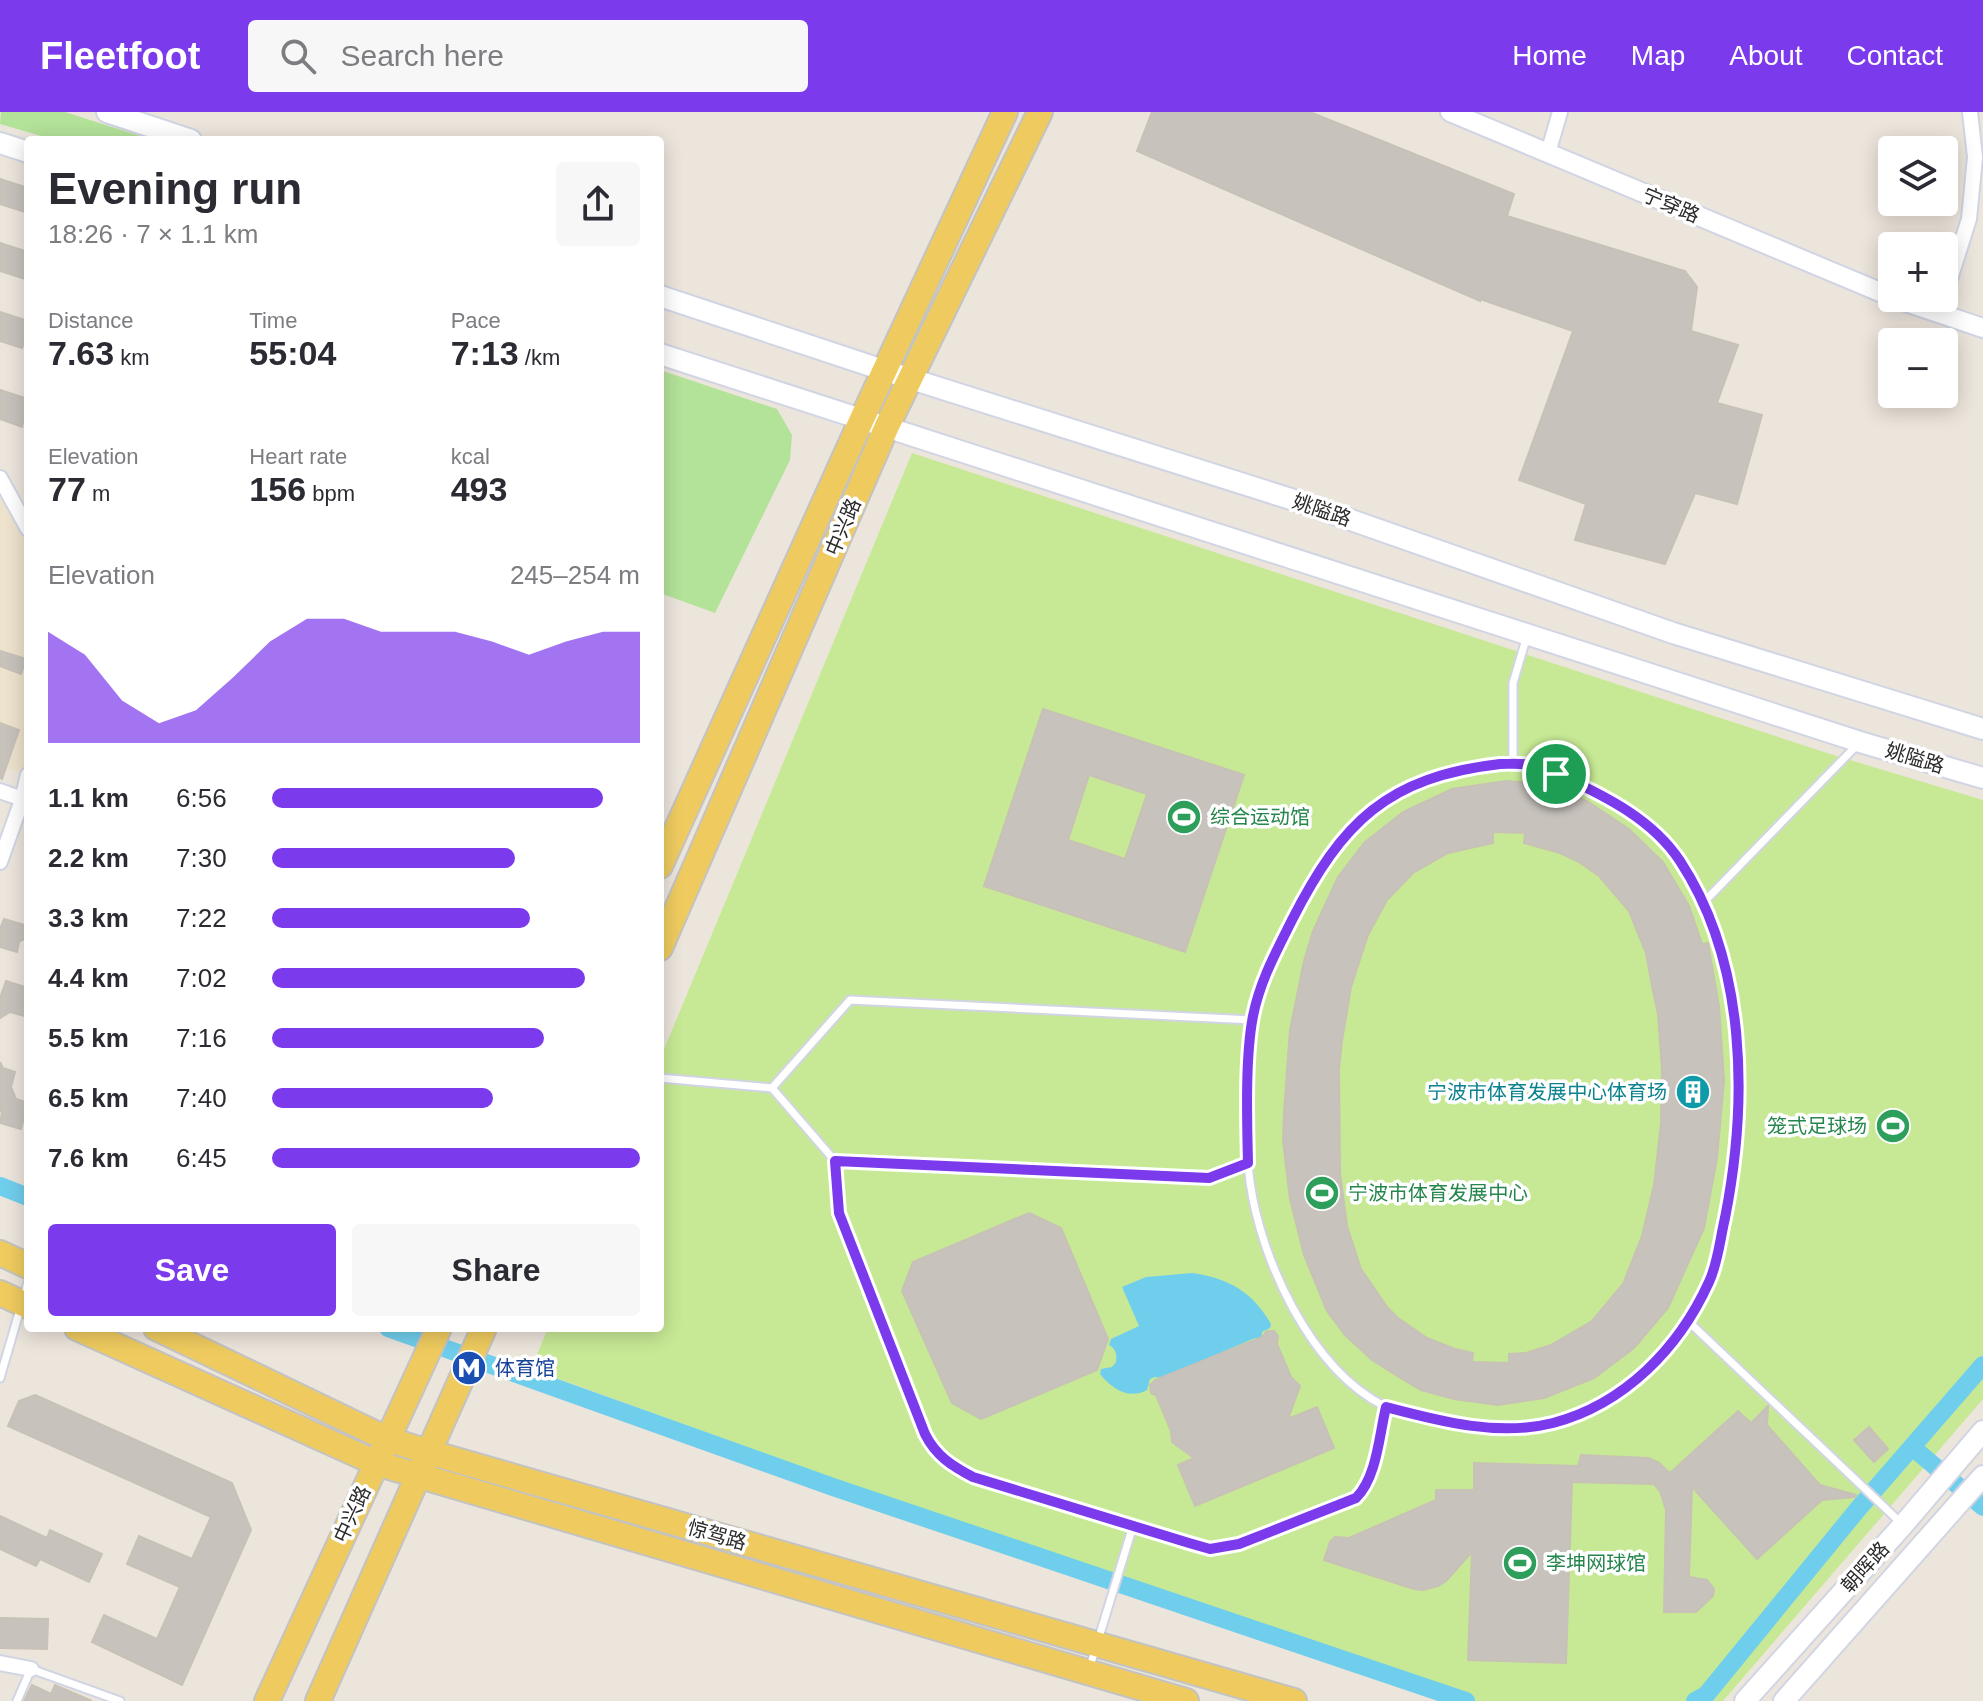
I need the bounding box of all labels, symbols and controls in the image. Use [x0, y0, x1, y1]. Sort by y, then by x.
search box [248, 20, 808, 92]
icon: search [276, 34, 320, 78]
text: Fleetfoot [40, 35, 200, 77]
text: Search here [340, 39, 504, 72]
text: Home [1512, 40, 1587, 71]
text: Map [1631, 40, 1685, 71]
text: About [1729, 40, 1803, 71]
text: Contact [1847, 40, 1943, 71]
map controls [1878, 136, 1958, 408]
button: layers [1878, 136, 1958, 216]
button: share [556, 162, 640, 246]
text: Evening run [48, 164, 302, 213]
street label: 宁穿路 [1639, 183, 1703, 227]
text: 18:26 · 7 × 1.1 km [48, 219, 258, 249]
button: + [1878, 232, 1958, 312]
text: Distance [48, 308, 134, 333]
text: Time [249, 308, 297, 333]
text: Pace [451, 308, 501, 333]
button: − [1878, 328, 1958, 408]
text: 7.63 [48, 334, 114, 372]
text: 55:04 [249, 334, 336, 372]
text: 7:13 [451, 334, 519, 372]
text: km [114, 345, 150, 370]
text: /km [519, 345, 560, 370]
text: Elevation [48, 444, 139, 469]
text: Heart rate [249, 444, 347, 469]
text: kcal [451, 444, 490, 469]
text: 77 [48, 470, 86, 508]
text: 156 [249, 470, 306, 508]
text: 493 [451, 470, 507, 508]
text: m [86, 481, 110, 506]
text: bpm [306, 481, 355, 506]
street label: 姚隘路 [1290, 490, 1354, 530]
street label: 中兴路 [821, 495, 865, 559]
text: Elevation [48, 560, 155, 590]
text: 245–254 m [510, 560, 640, 590]
street label: 姚隘路 [1883, 739, 1947, 777]
pin [1522, 740, 1590, 808]
icon: arrive [1534, 752, 1578, 796]
text: 1.1 km [48, 783, 129, 813]
text: 6:56 [176, 783, 227, 813]
sports icon: 综合运动馆 [1165, 798, 1203, 836]
place label: 综合运动馆 [1210, 806, 1310, 828]
text: 2.2 km [48, 843, 129, 873]
text: 7:30 [176, 843, 227, 873]
text: 3.3 km [48, 903, 129, 933]
text: 7:22 [176, 903, 227, 933]
text: 4.4 km [48, 963, 129, 993]
text: 7:02 [176, 963, 227, 993]
text: 5.5 km [48, 1023, 129, 1053]
text: 7:16 [176, 1023, 227, 1053]
building icon: 宁波市体育发展中心体育场 [1674, 1073, 1712, 1111]
place label: 宁波市体育发展中心体育场 [1427, 1081, 1667, 1103]
text: 6.5 km [48, 1083, 129, 1113]
text: 7:40 [176, 1083, 227, 1113]
sports icon: 笼式足球场 [1874, 1107, 1912, 1145]
place label: 笼式足球场 [1767, 1115, 1867, 1137]
text: 7.6 km [48, 1143, 129, 1173]
text: 6:45 [176, 1143, 227, 1173]
sports icon: 宁波市体育发展中心 [1303, 1174, 1341, 1212]
place label: 宁波市体育发展中心 [1348, 1182, 1528, 1204]
button: Save [48, 1224, 336, 1316]
button: Share [352, 1224, 640, 1316]
metro station icon: 体育馆 [450, 1349, 488, 1387]
place label: 体育馆 [495, 1357, 555, 1379]
street label: 中兴路 [329, 1482, 375, 1546]
street label: 惊驾路 [685, 1516, 749, 1554]
street label: 朝晖路 [1837, 1537, 1893, 1597]
sports icon: 李坤网球馆 [1501, 1544, 1539, 1582]
place label: 李坤网球馆 [1546, 1552, 1646, 1574]

